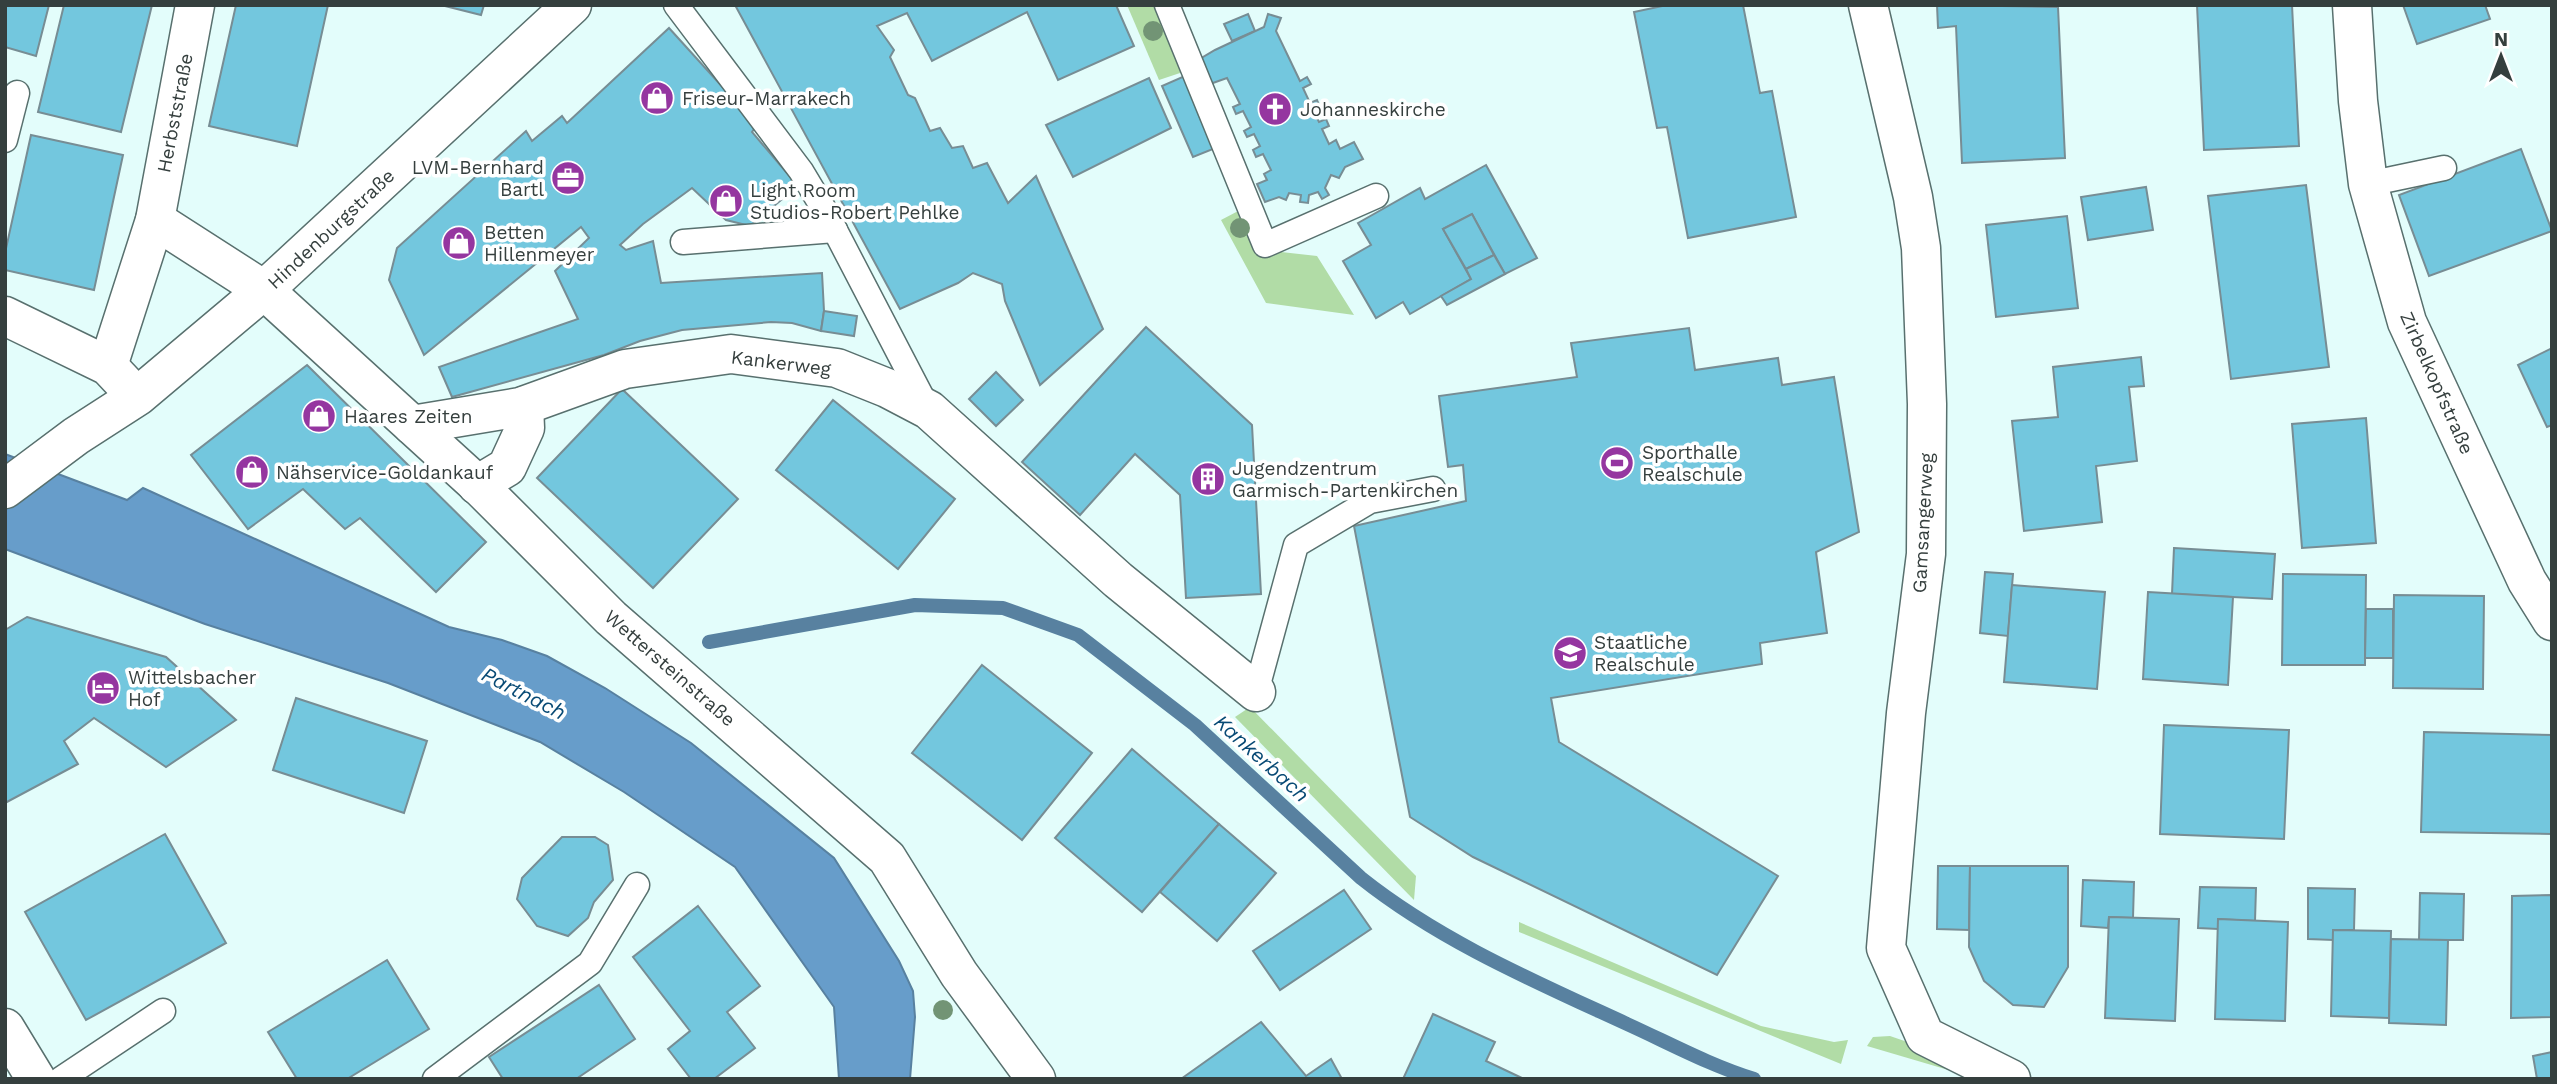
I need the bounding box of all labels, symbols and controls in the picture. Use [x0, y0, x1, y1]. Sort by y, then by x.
north arrow [2466, 21, 2536, 91]
text: N [2494, 28, 2508, 51]
street label: Herbststraße [152, 51, 198, 175]
shop icon: Friseur-Marrakech [638, 79, 676, 117]
place label: Friseur-Marrakech [682, 87, 851, 110]
church icon: Johanneskirche [1256, 90, 1294, 128]
place label: Johanneskirche [1300, 98, 1446, 121]
place label: LVM-Bernhard Bartl [412, 156, 544, 201]
office icon: LVM-Bernhard Bartl [549, 159, 587, 197]
street label: Hindenburgstraße [263, 164, 399, 294]
place label: Light Room Studios-Robert Pehlke [750, 179, 960, 224]
shop icon: Light Room Studios-Robert Pehlke [707, 182, 745, 220]
place label: Betten Hillenmeyer [484, 221, 595, 266]
shop icon: Betten Hillenmeyer [440, 224, 478, 262]
street label: Zirbelkopfstraße [2395, 308, 2479, 458]
street label: Kankerweg [730, 345, 833, 381]
shop icon: Haares Zeiten [300, 397, 338, 435]
place label: Haares Zeiten [344, 405, 472, 428]
place label: Sporthalle Realschule [1642, 441, 1743, 486]
sports icon: Sporthalle Realschule [1598, 444, 1636, 482]
street label: Gamsangerweg [1908, 451, 1938, 594]
shop icon: Nähservice-Goldankauf [233, 453, 271, 491]
place label: Jugendzentrum Garmisch-Partenkirchen [1232, 457, 1458, 502]
building icon: Jugendzentrum Garmisch-Partenkirchen [1189, 460, 1227, 498]
place label: Nähservice-Goldankauf [276, 461, 494, 484]
street label: Wettersteinstraße [600, 605, 740, 731]
place label: Staatliche Realschule [1594, 631, 1695, 676]
school or university icon: Staatliche Realschule [1551, 634, 1589, 672]
water label: Partnach [478, 661, 570, 725]
place label: Wittelsbacher Hof [128, 666, 257, 711]
hotel icon: Wittelsbacher Hof [84, 669, 122, 707]
water label: Kankerbach [1209, 709, 1315, 807]

